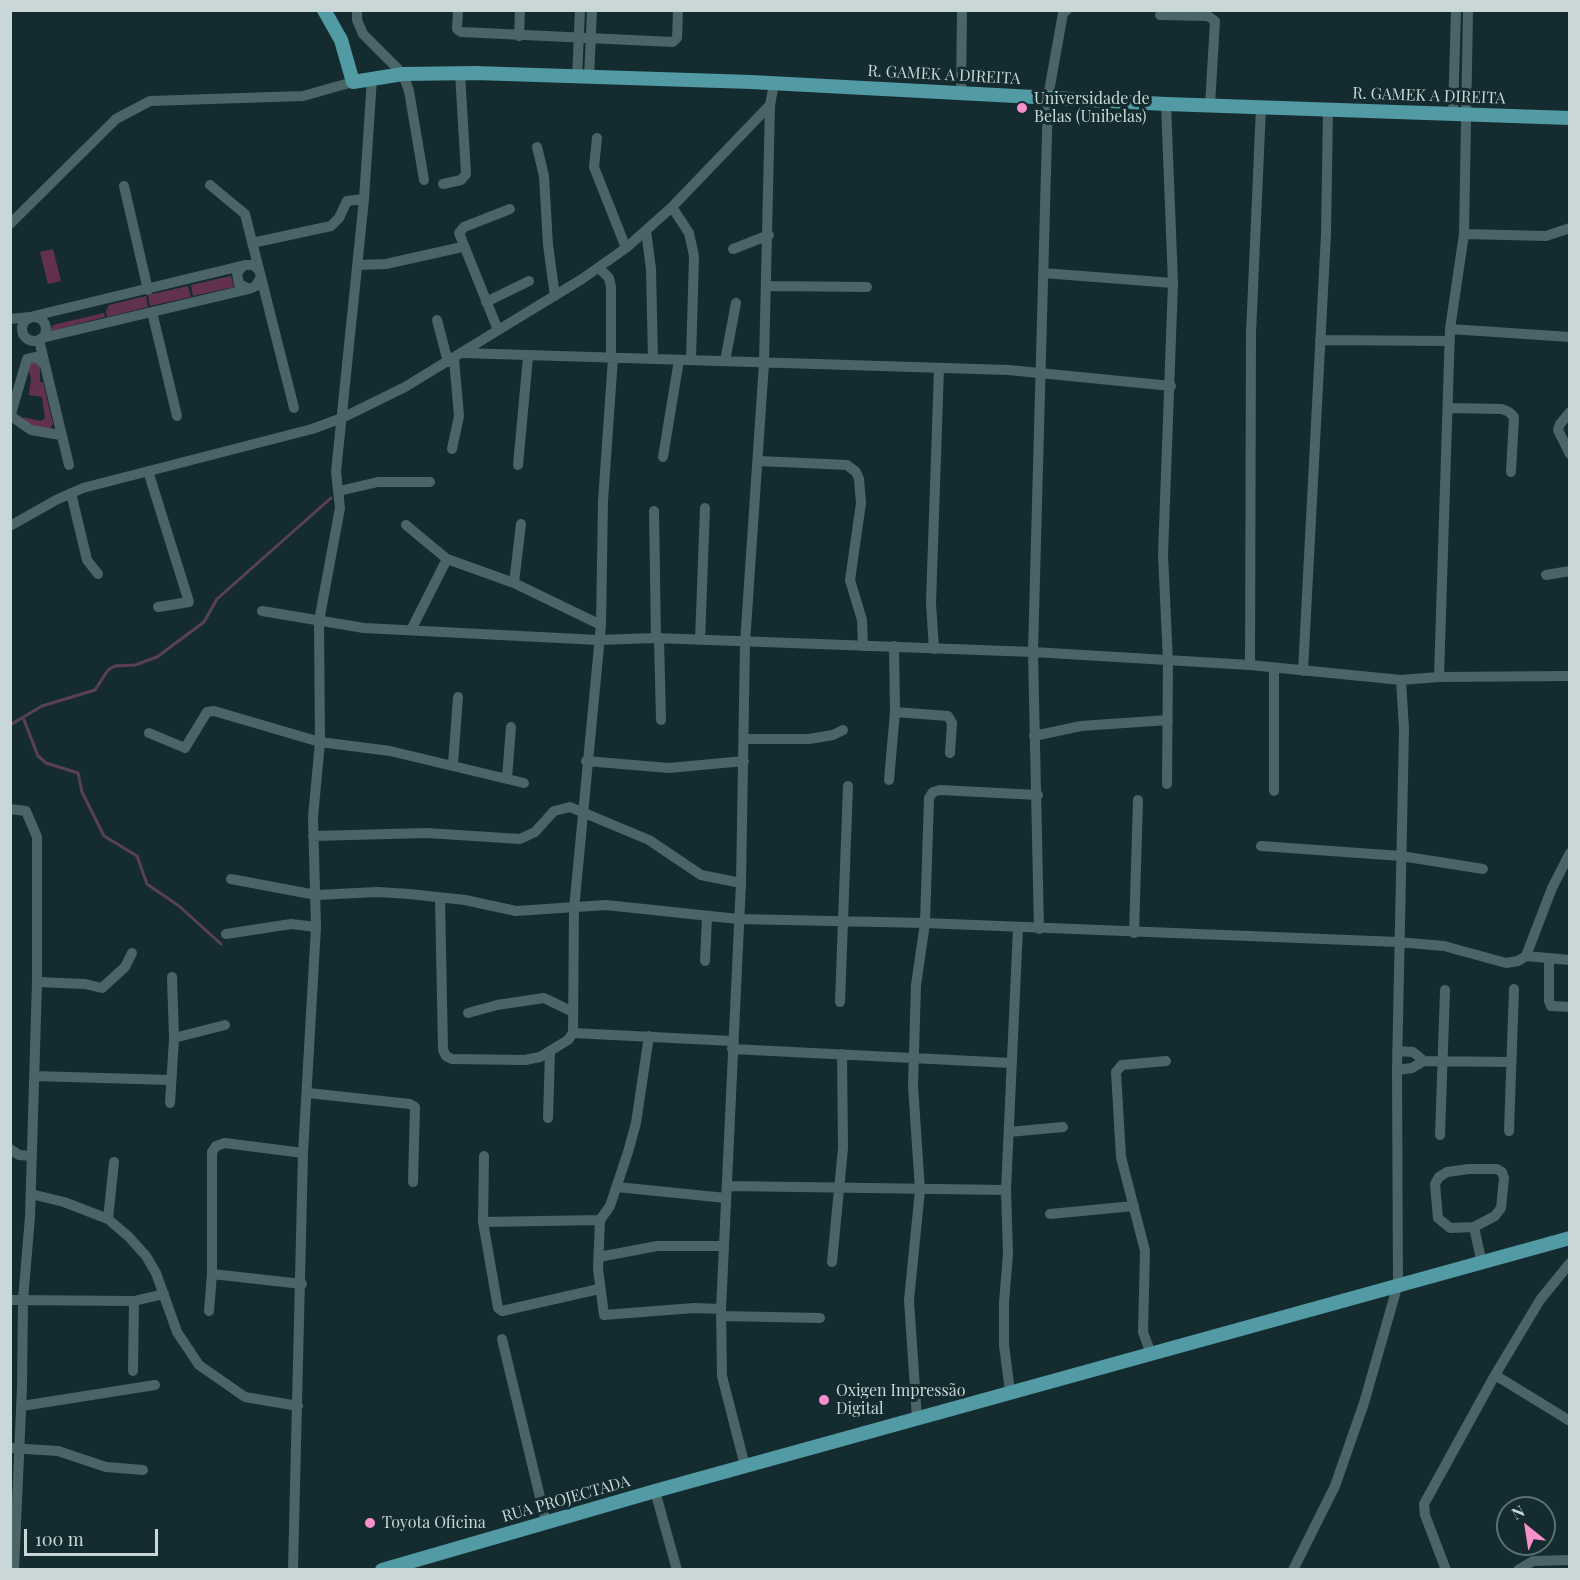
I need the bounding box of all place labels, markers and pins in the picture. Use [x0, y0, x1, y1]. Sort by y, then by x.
place label: Universidade de Belas (Unibelas) [1034, 89, 1150, 127]
marker: Universidade de Belas (Unibelas) [1015, 101, 1029, 115]
place label: Oxigen Impressão Digital [836, 1381, 965, 1419]
marker: Oxigen Impressão Digital [817, 1393, 831, 1407]
place label: Toyota Oficina [382, 1513, 486, 1533]
marker: Toyota Oficina [363, 1516, 377, 1530]

